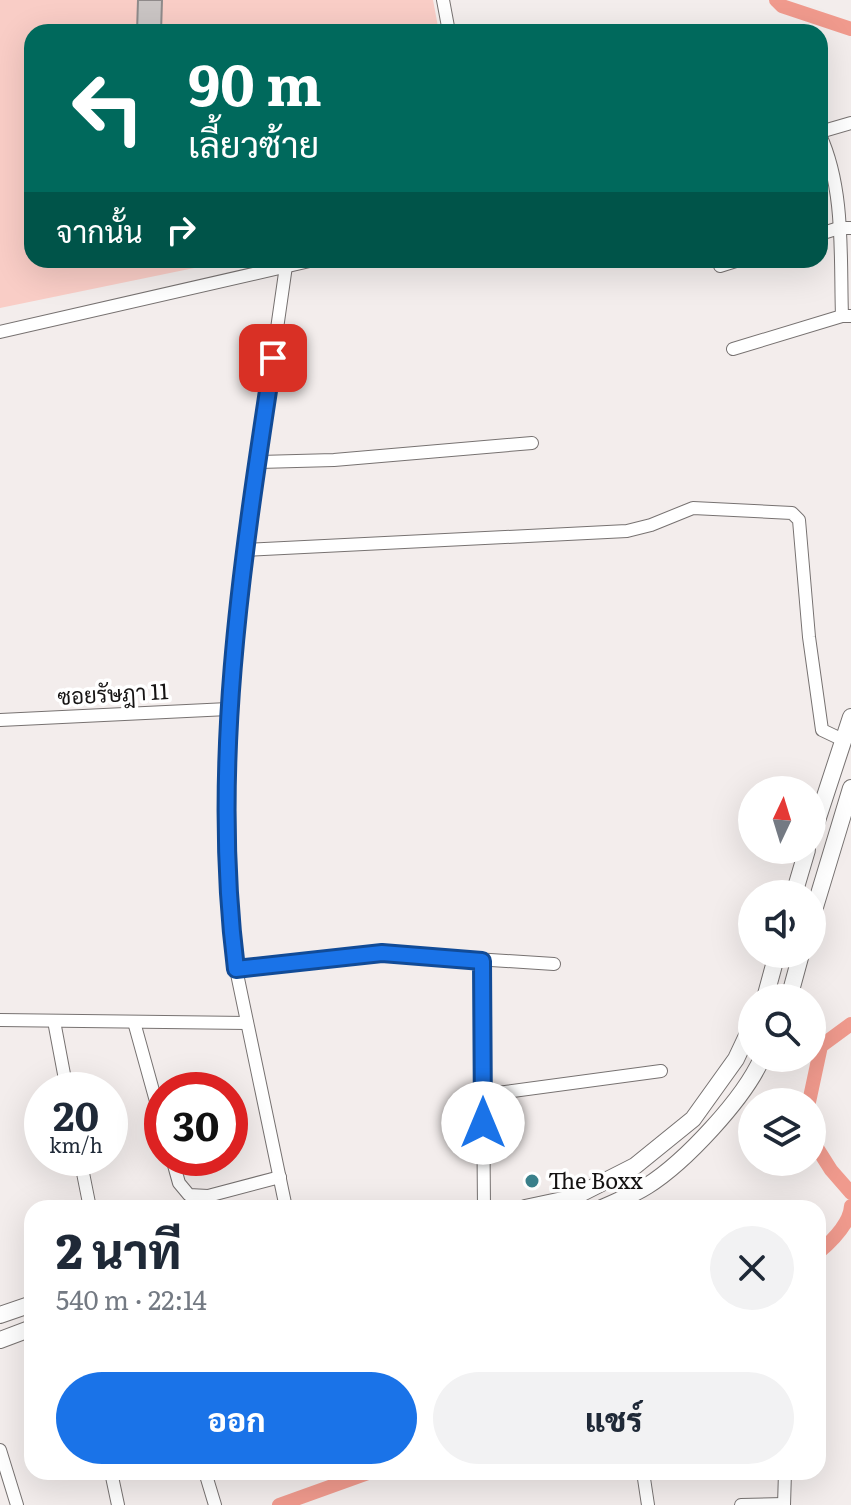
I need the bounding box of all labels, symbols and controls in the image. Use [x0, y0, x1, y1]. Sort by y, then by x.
text: 90 m [188, 40, 322, 123]
icon: left [56, 56, 160, 160]
text: เลี้ยวซ้าย [188, 116, 319, 169]
text: จากนั้น [56, 208, 143, 252]
icon: right [159, 208, 203, 252]
pin [239, 324, 307, 392]
icon: arrive [251, 336, 295, 380]
street label: ซอยรัษฎา 11 [57, 673, 169, 713]
north arrow [738, 776, 826, 864]
map controls [738, 776, 826, 1176]
button: sound [738, 880, 826, 968]
button: search [738, 984, 826, 1072]
speed limit sign: 30 [144, 1072, 248, 1176]
position arrow [441, 1081, 525, 1165]
text: 20 [53, 1084, 99, 1143]
button: layers [738, 1088, 826, 1176]
text: km/h [49, 1129, 103, 1159]
place label: The Boxx [548, 1163, 643, 1196]
marker: The Boxx [523, 1172, 541, 1190]
text: 2 นาที [56, 1213, 181, 1284]
button: close [710, 1226, 794, 1310]
text: 540 m · 22:14 [56, 1279, 207, 1318]
button: ออก [56, 1372, 417, 1464]
button: แชร์ [433, 1372, 794, 1464]

